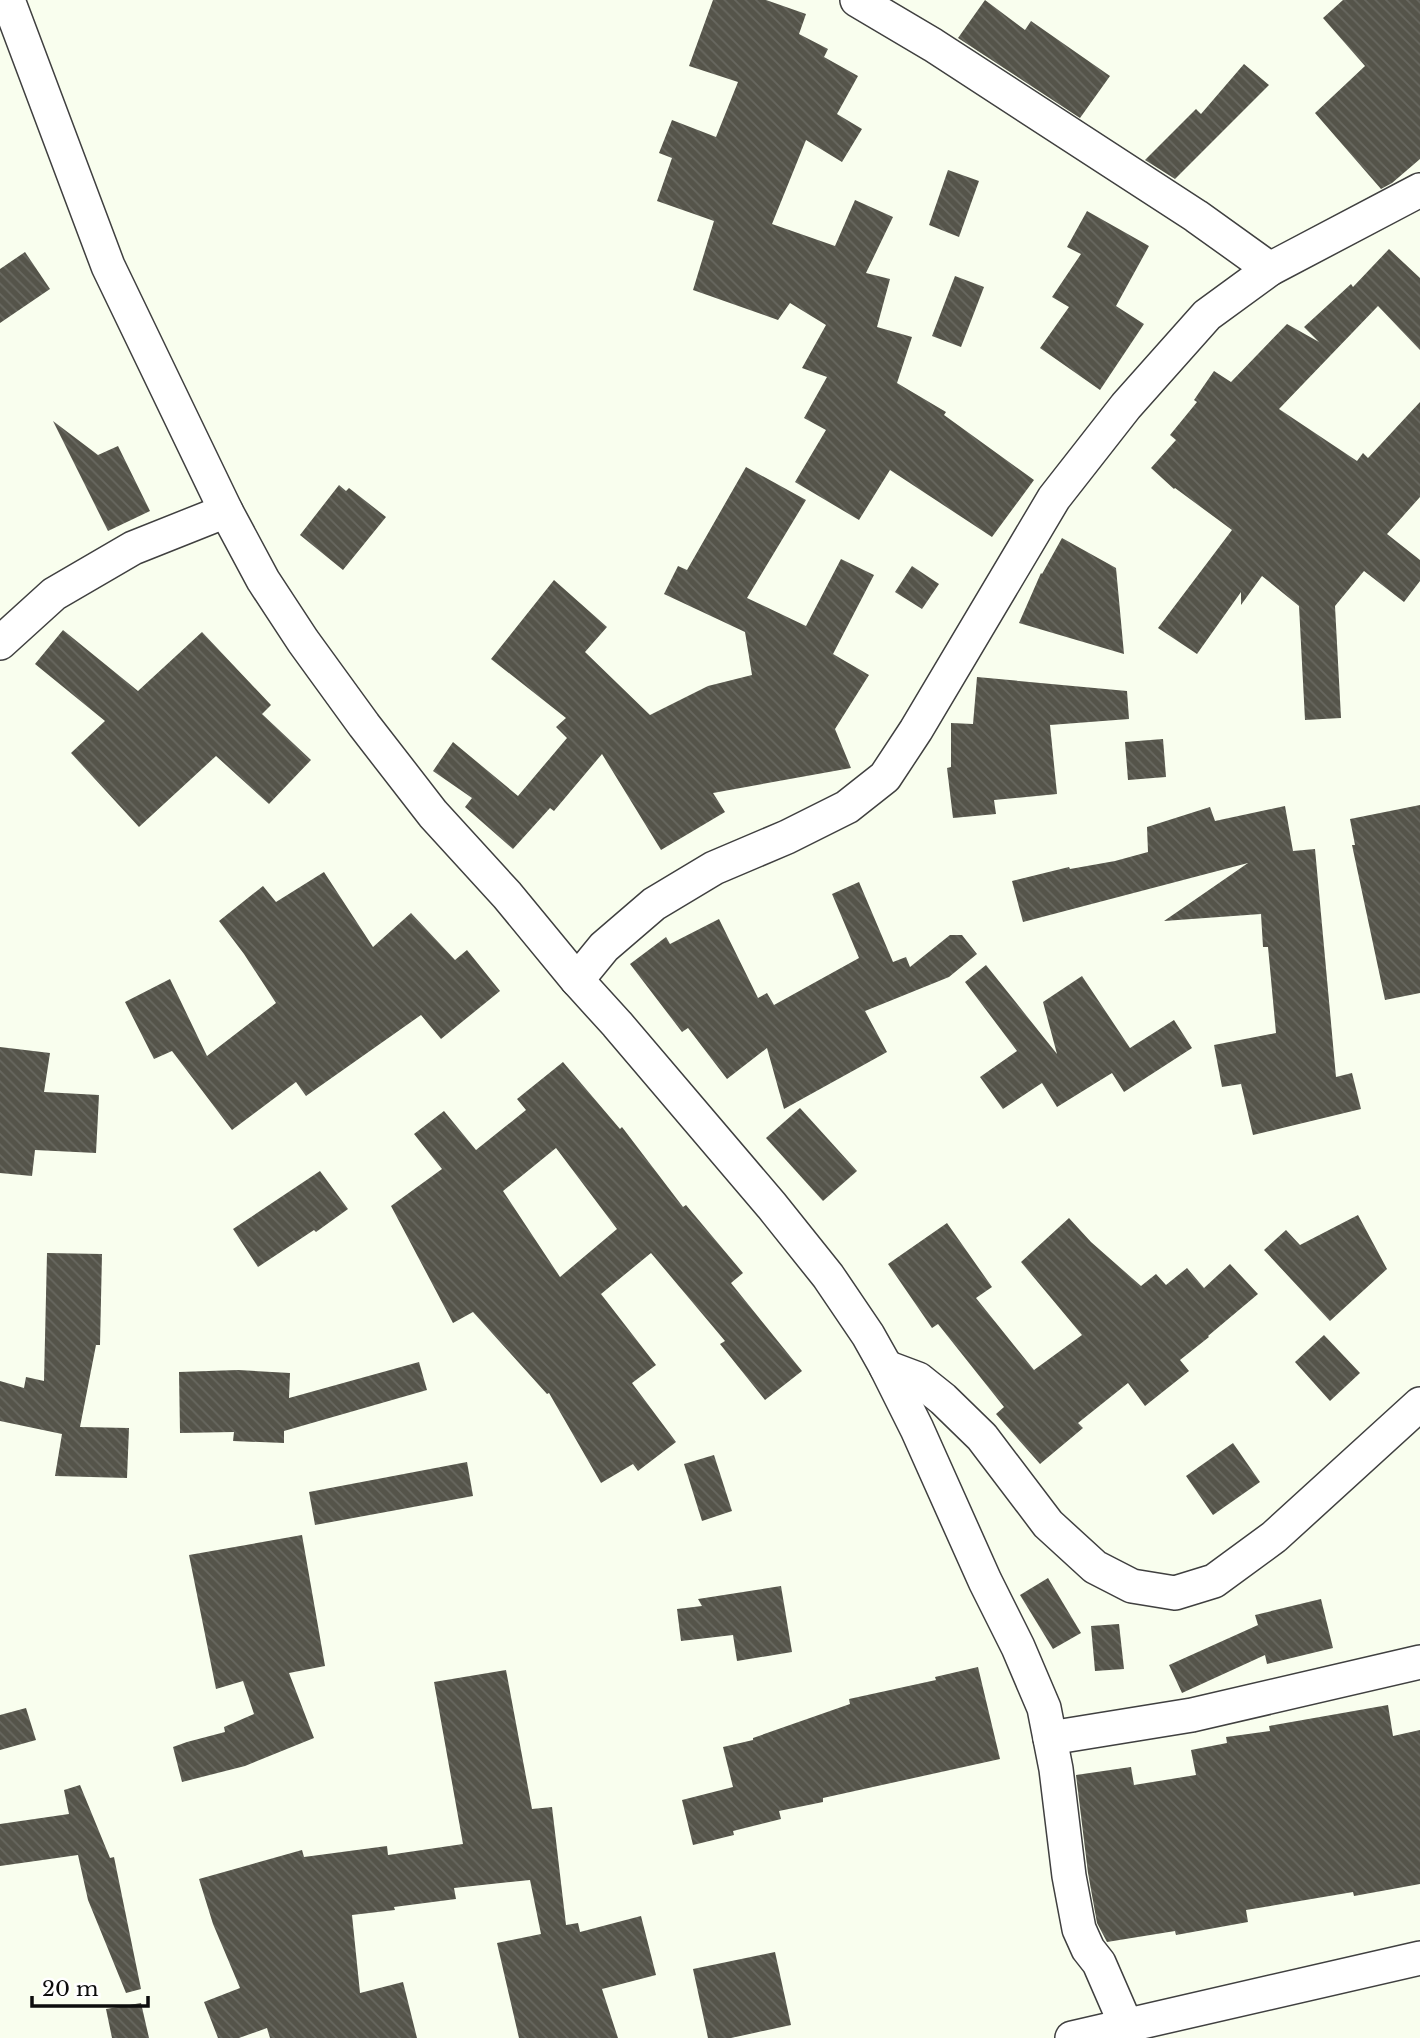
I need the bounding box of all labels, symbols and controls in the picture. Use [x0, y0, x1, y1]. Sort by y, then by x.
scale bar [32, 1965, 147, 2009]
text: 20 m [42, 1976, 99, 2002]

